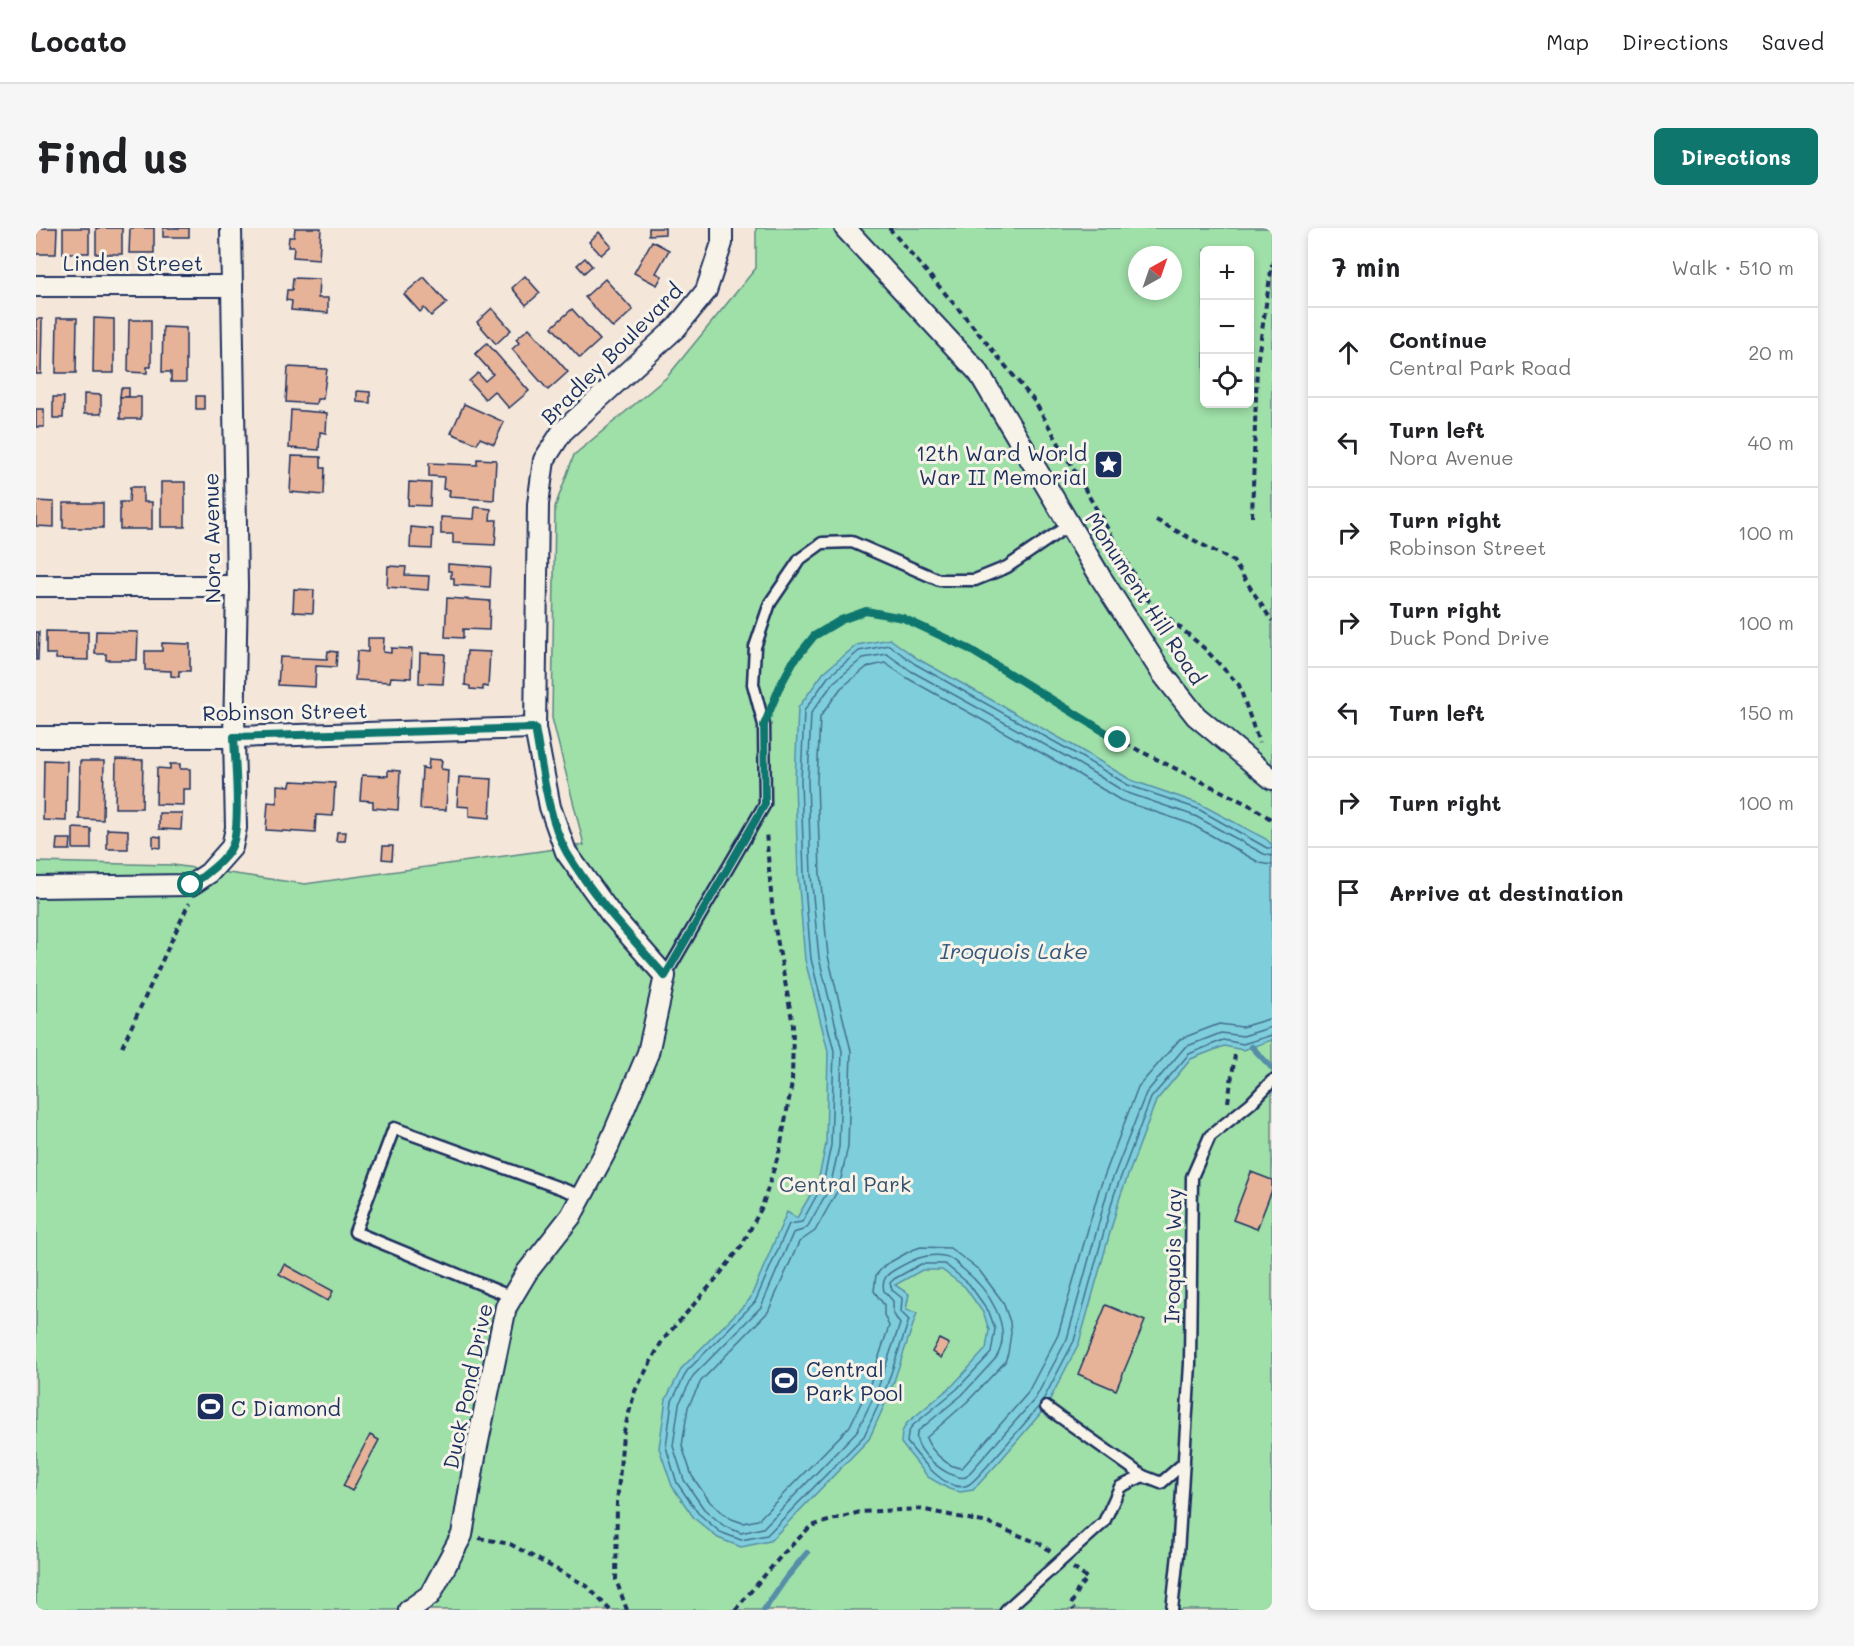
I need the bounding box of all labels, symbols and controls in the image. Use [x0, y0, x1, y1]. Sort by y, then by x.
text: Locato [30, 23, 127, 59]
text: Map [1546, 28, 1589, 55]
text: Directions [1622, 28, 1729, 55]
text: Saved [1762, 28, 1824, 55]
button: Directions [1654, 128, 1818, 185]
text: Find us [36, 129, 188, 184]
north arrow [1128, 246, 1182, 300]
map controls [1200, 246, 1254, 408]
button: + [1200, 246, 1254, 300]
street label: Linden Street [63, 249, 203, 276]
text: 7 min [1332, 250, 1400, 284]
text: Walk · 510 m [1672, 254, 1794, 280]
street label: Bradley Boulevard [535, 277, 687, 429]
button: − [1200, 300, 1254, 354]
text: Continue [1389, 325, 1487, 354]
icon: ahead [1332, 336, 1365, 369]
text: 20 m [1748, 339, 1794, 365]
button: locate [1200, 354, 1254, 408]
text: Central Park Road [1389, 354, 1571, 380]
text: Turn left [1389, 415, 1485, 444]
icon: left [1332, 426, 1365, 459]
text: 40 m [1748, 429, 1794, 455]
place label: 12th Ward World War II Memorial [916, 439, 1087, 490]
text: Nora Avenue [1389, 444, 1514, 470]
place icon: 12th Ward World War II Memorial [1092, 448, 1124, 480]
street label: Nora Avenue [196, 472, 226, 604]
text: Turn right [1389, 505, 1501, 534]
street label: Monument Hill Road [1080, 507, 1212, 689]
icon: right [1332, 516, 1365, 549]
text: 100 m [1738, 519, 1794, 545]
text: Robinson Street [1389, 534, 1546, 560]
text: Turn right [1389, 595, 1501, 624]
icon: right [1332, 606, 1365, 639]
text: 100 m [1738, 609, 1794, 635]
text: Duck Pond Drive [1389, 624, 1550, 650]
street label: Robinson Street [202, 696, 368, 726]
icon: left [1332, 696, 1365, 729]
text: Turn left [1389, 698, 1485, 727]
text: 150 m [1739, 699, 1794, 725]
route end [1104, 726, 1130, 752]
icon: right [1332, 786, 1365, 819]
text: Turn right [1389, 788, 1501, 817]
text: 100 m [1738, 789, 1794, 815]
route start [177, 871, 203, 897]
icon: arrive [1332, 876, 1365, 909]
text: Arrive at destination [1389, 878, 1624, 907]
water label: Iroquois Lake [940, 936, 1088, 965]
park label: Central Park [779, 1170, 911, 1197]
street label: Iroquois Way [1157, 1188, 1187, 1324]
street label: Duck Pond Drive [436, 1301, 498, 1471]
place label: Central Park Pool [806, 1355, 903, 1406]
sports icon: Central Park Pool [769, 1364, 801, 1396]
sports icon: C Diamond [194, 1391, 226, 1423]
place label: C Diamond [231, 1394, 341, 1421]

